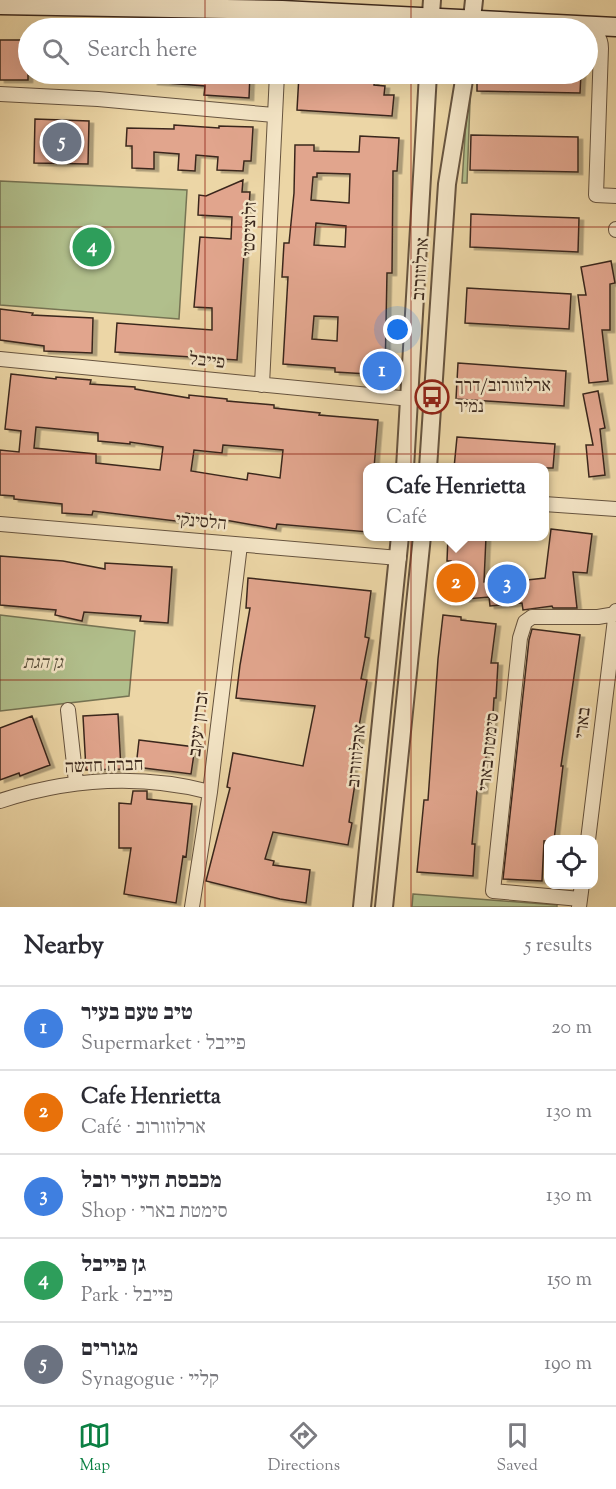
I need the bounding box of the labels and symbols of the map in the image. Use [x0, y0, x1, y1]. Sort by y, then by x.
pin: 5 [42, 120, 82, 164]
street label: זלוציסטי [237, 201, 265, 257]
pin: 4 [72, 224, 112, 270]
street label: ארלוזורוב [407, 236, 437, 302]
your location [383, 315, 412, 344]
street label: פייבל [188, 347, 226, 377]
pin: 1 [362, 348, 401, 394]
place label: ארלוזורוב/דרך נמיר [455, 374, 551, 421]
bus stop icon: ארלוזורוב/דרך נמיר [414, 379, 450, 415]
street label: הלסינקי [174, 508, 228, 538]
pin: 2 [436, 560, 476, 606]
pin: 3 [488, 562, 526, 606]
park label: גן הגת [23, 651, 64, 677]
street label: זכרון יעקב [183, 690, 217, 758]
street label: בארי [569, 705, 599, 740]
street label: סימטת בארי [473, 711, 507, 793]
street label: ארלוזורוב [342, 723, 374, 789]
street label: חברה חדשה [64, 753, 144, 781]

